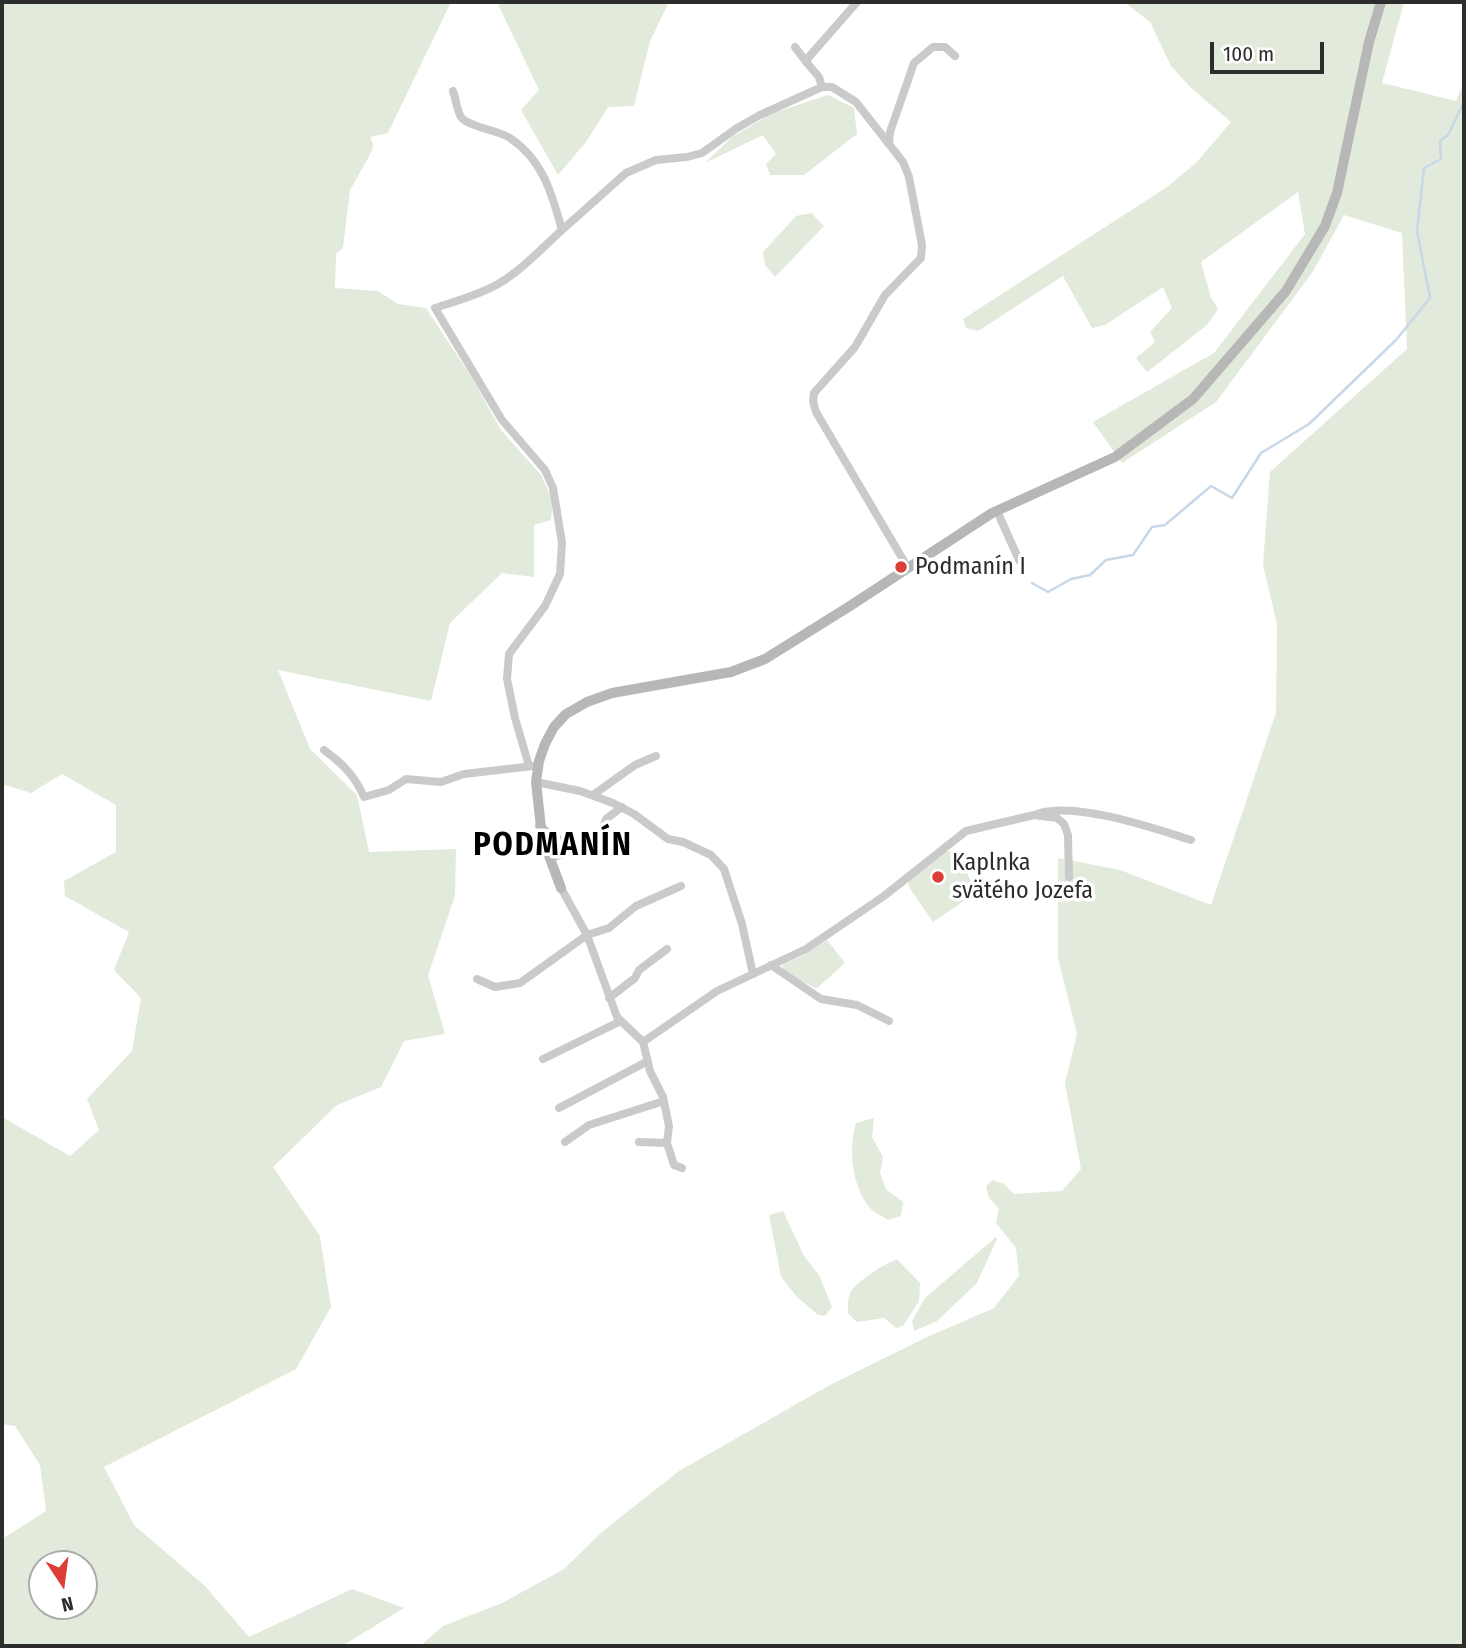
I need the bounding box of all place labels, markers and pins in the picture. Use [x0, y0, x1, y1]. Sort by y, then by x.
place label: Podmanín I [915, 553, 1026, 581]
marker: Podmanín I [893, 559, 909, 575]
place label: Kaplnka svätého Jozefa [952, 849, 1093, 905]
marker: Kaplnka svätého Jozefa [930, 869, 946, 885]

